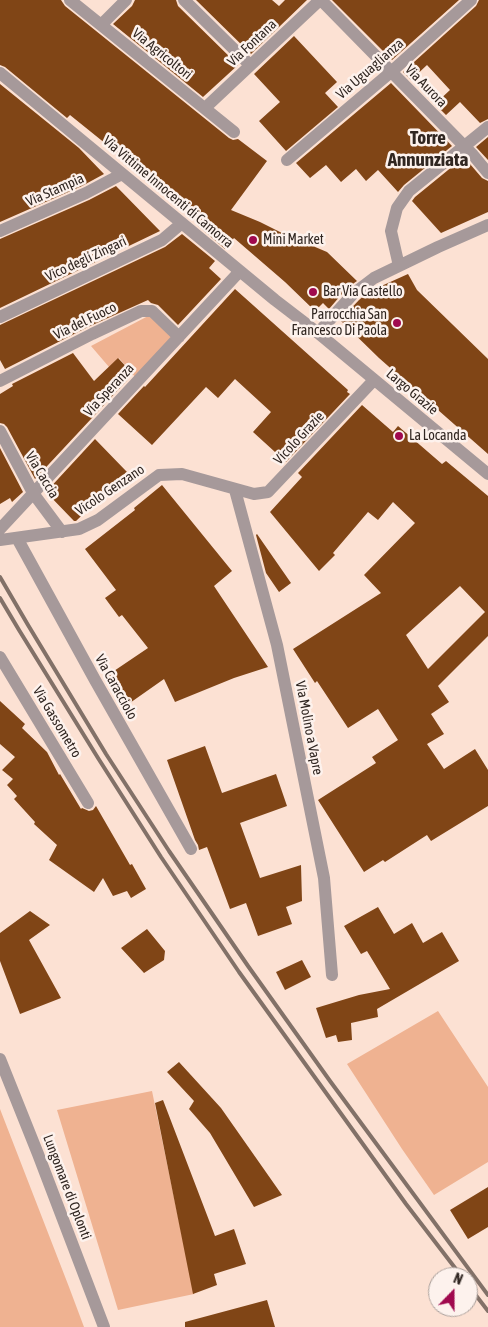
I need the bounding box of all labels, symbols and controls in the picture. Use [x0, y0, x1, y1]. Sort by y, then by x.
street label: Via Fontana [224, 16, 280, 70]
street label: Via Agricoltori [129, 25, 195, 83]
street label: Via Uguaglianza [333, 35, 407, 103]
street label: Via Aurora [401, 61, 451, 111]
district label: Torre Annunziata [388, 127, 468, 171]
street label: Via Vittime Innocenti di Camorra [99, 132, 237, 252]
street label: Via Stampia [24, 170, 86, 210]
place label: Mini Market [263, 232, 324, 248]
street label: Vico degli Zingari [43, 233, 129, 285]
marker: Mini Market [247, 234, 259, 246]
place label: Bar Via Castello [323, 284, 403, 300]
marker: Bar Via Castello [307, 286, 319, 298]
street label: Via del Fuoco [51, 299, 119, 343]
place label: Parrocchia San Francesco Di Paola [291, 307, 387, 340]
marker: Parrocchia San Francesco Di Paola [391, 317, 403, 329]
street label: Via Speranza [80, 360, 138, 420]
street label: Largo Grazie [383, 366, 441, 418]
street label: Vicolo Grazie [270, 408, 328, 468]
place label: La Locanda [409, 428, 466, 444]
marker: La Locanda [393, 430, 405, 442]
street label: Via Caccia [22, 449, 62, 501]
street label: Vicolo Genzano [72, 461, 148, 519]
street label: Via Caracciolo [91, 651, 141, 723]
street label: Via Molino a Vapre [292, 680, 326, 776]
street label: Via Gassometro [29, 683, 85, 761]
street label: Lungomare di Oplonti [39, 1132, 95, 1242]
north arrow [428, 1267, 478, 1317]
text: N [451, 1270, 465, 1288]

